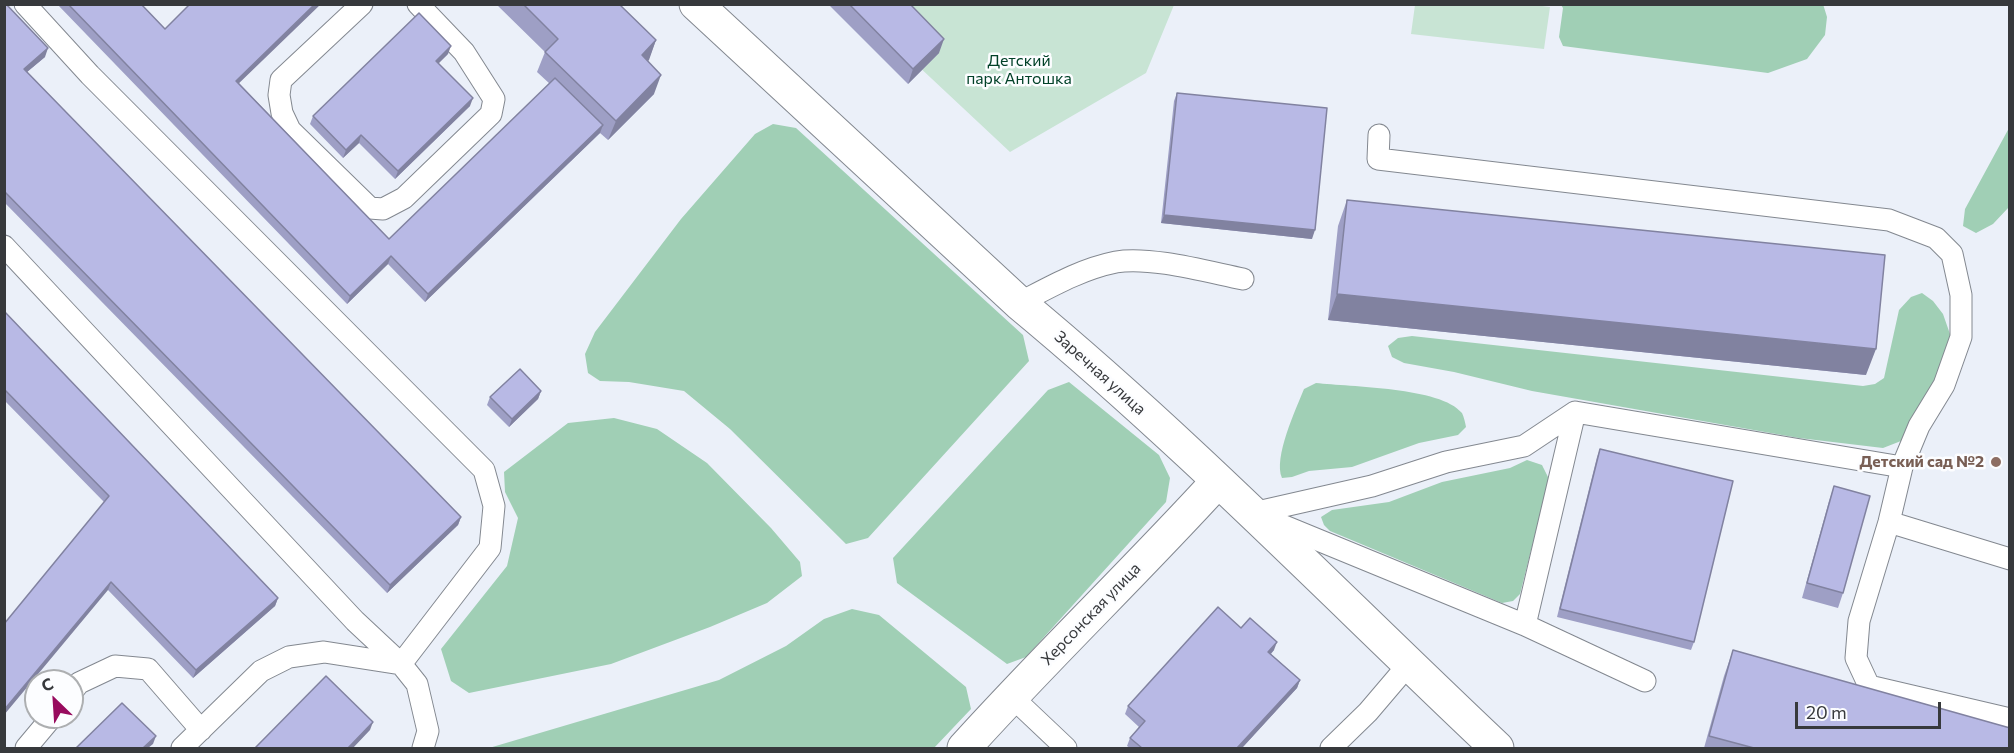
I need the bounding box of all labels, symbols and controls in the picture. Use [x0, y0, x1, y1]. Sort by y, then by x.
park label: Детский парк Антошка [966, 51, 1072, 89]
street label: Заречная улица [1050, 327, 1150, 419]
place label: Детский сад №2 [1859, 452, 1984, 472]
marker: Детский сад №2 [1989, 455, 2003, 469]
street label: Херсонская улица [1037, 559, 1145, 669]
north arrow [24, 669, 84, 729]
text: С [38, 673, 56, 695]
scale bar [1798, 690, 1944, 728]
text: 20 m [1806, 701, 1847, 723]

